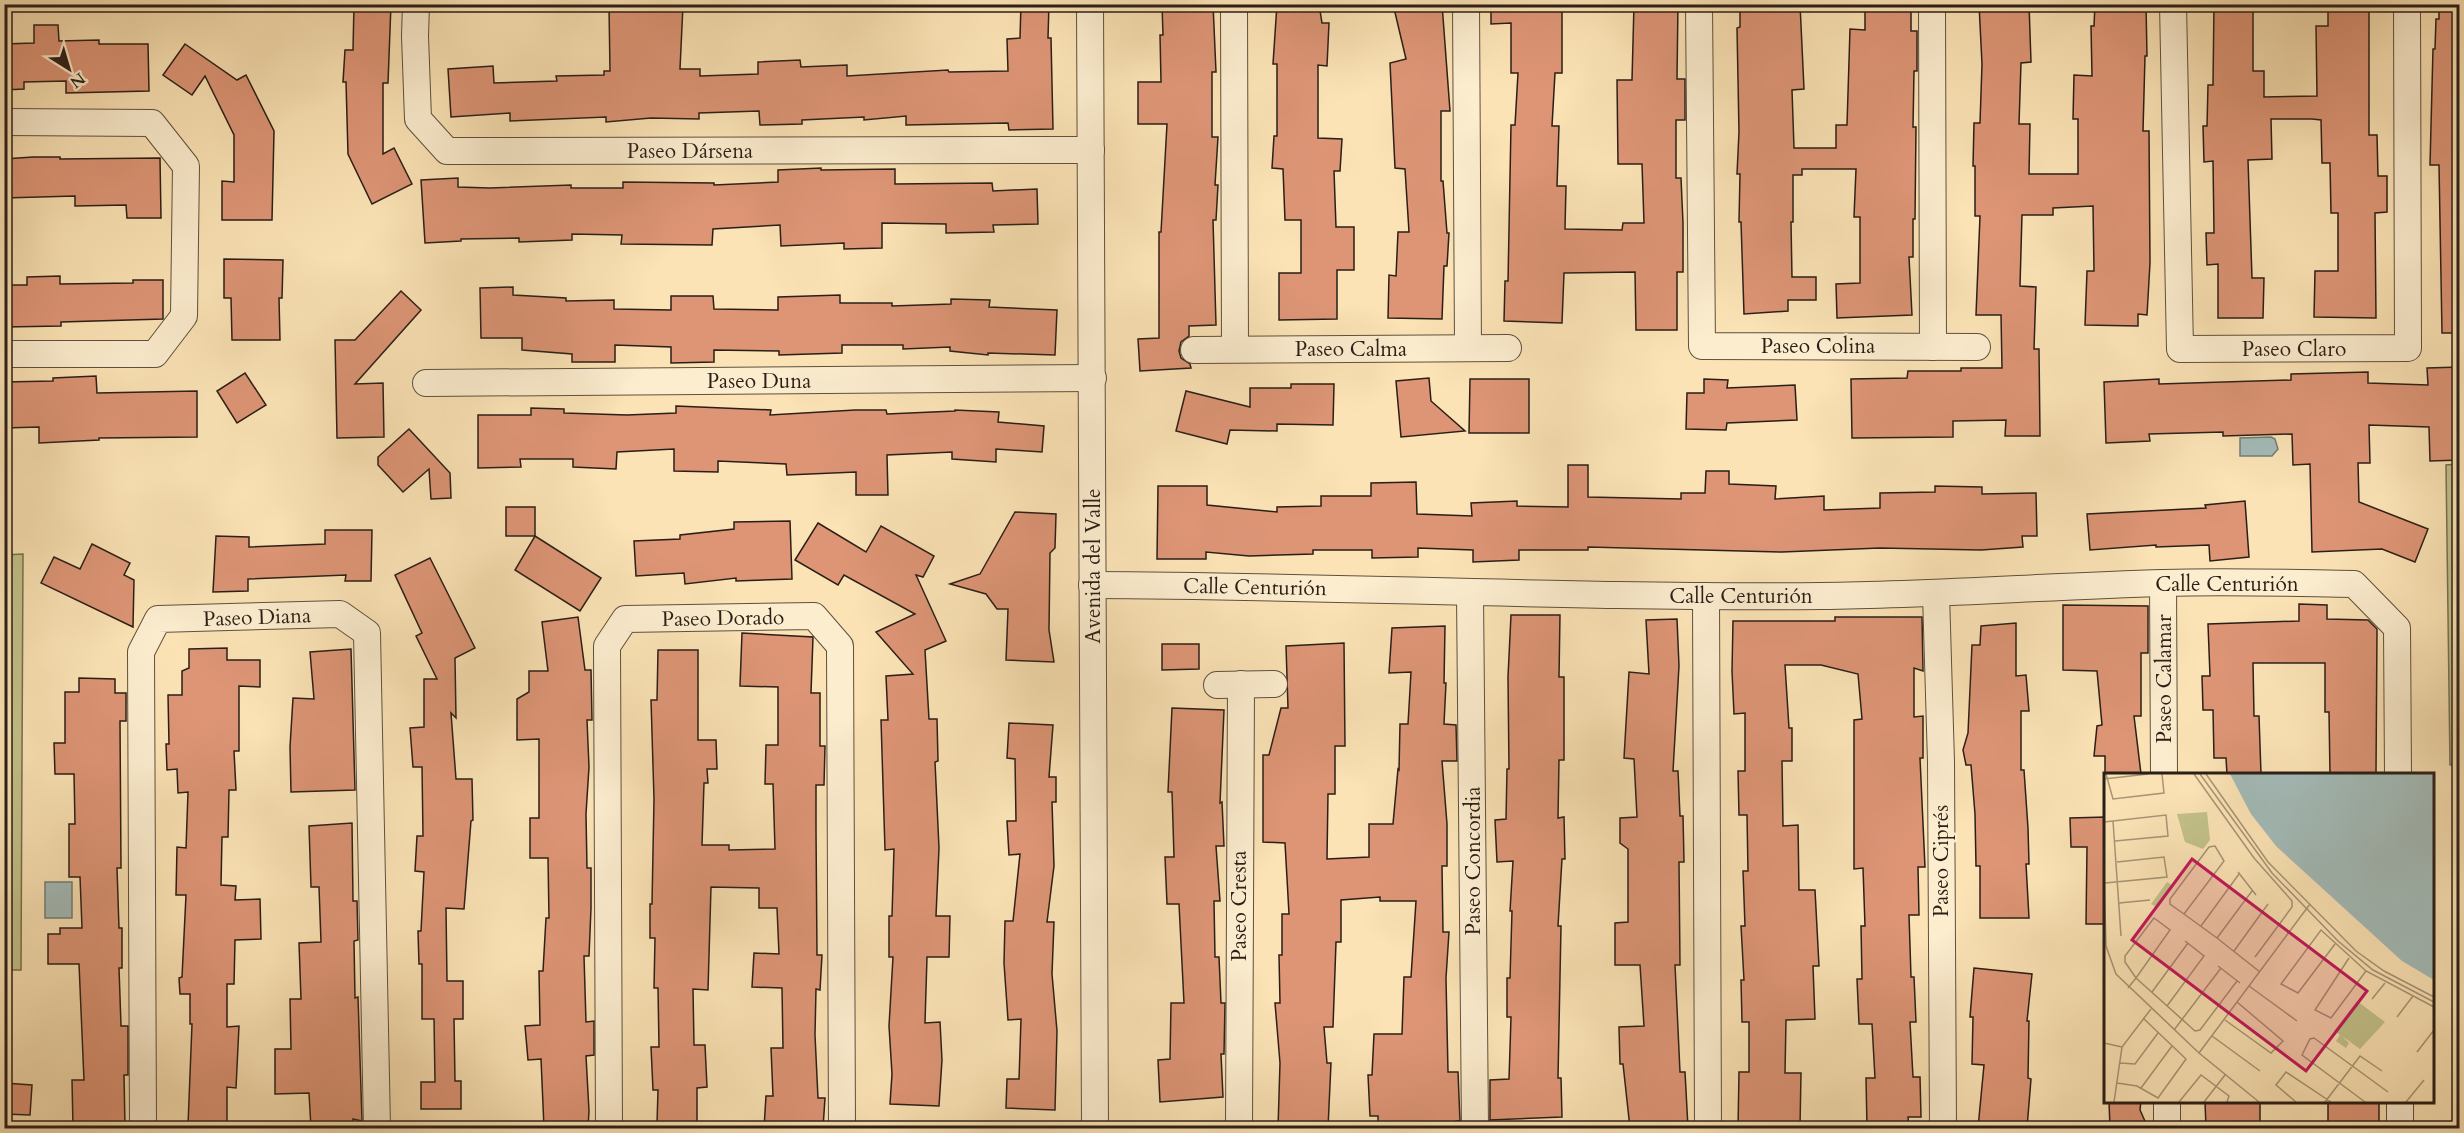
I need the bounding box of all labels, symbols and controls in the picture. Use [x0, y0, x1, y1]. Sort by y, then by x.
north arrow [39, 39, 99, 99]
text: N [65, 67, 90, 93]
street label: Paseo Dársena [627, 137, 753, 166]
street label: Paseo Colina [1761, 332, 1875, 361]
street label: Paseo Calma [1295, 335, 1407, 364]
street label: Paseo Claro [2242, 335, 2346, 364]
street label: Paseo Duna [707, 367, 811, 396]
street label: Avenida del Valle [1079, 488, 1108, 644]
street label: Calle Centurión [2155, 570, 2299, 599]
street label: Calle Centurión [1183, 572, 1327, 603]
street label: Calle Centurión [1669, 582, 1813, 611]
street label: Paseo Diana [202, 601, 312, 634]
street label: Paseo Dorado [661, 603, 785, 634]
street label: Paseo Calamar [2150, 614, 2179, 744]
inset map [2104, 773, 2434, 1103]
street label: Paseo Concordia [1459, 786, 1488, 936]
street label: Paseo Ciprés [1927, 805, 1956, 917]
street label: Paseo Cresta [1225, 850, 1254, 962]

